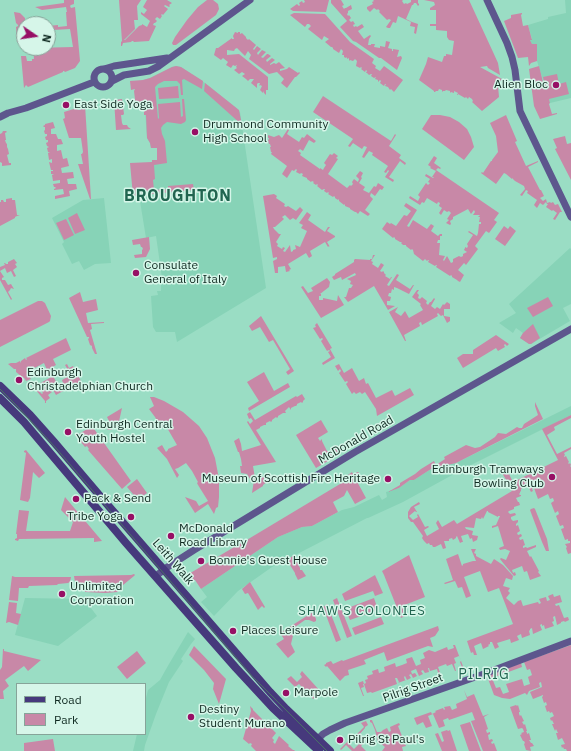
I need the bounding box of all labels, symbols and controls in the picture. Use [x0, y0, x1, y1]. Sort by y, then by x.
north arrow [16, 16, 56, 56]
text: N [39, 33, 54, 44]
place label: Alien Bloc [494, 78, 548, 92]
marker: Alien Bloc [551, 80, 561, 90]
place label: East Side Yoga [74, 98, 153, 112]
marker: East Side Yoga [61, 100, 71, 110]
place label: Drummond Community High School [203, 118, 329, 146]
marker: Drummond Community High School [190, 127, 200, 137]
district label: BROUGHTON [124, 186, 232, 206]
place label: Consulate General of Italy [144, 259, 227, 287]
marker: Consulate General of Italy [131, 268, 141, 278]
place label: Edinburgh Christadelphian Church [27, 366, 153, 394]
marker: Edinburgh Christadelphian Church [14, 375, 24, 385]
street label: McDonald Road [316, 413, 396, 467]
place label: Edinburgh Central Youth Hostel [76, 418, 173, 446]
marker: Edinburgh Central Youth Hostel [63, 427, 73, 437]
place label: Edinburgh Tramways Bowling Club [432, 463, 544, 491]
place label: Museum of Scottish Fire Heritage [202, 472, 380, 486]
marker: Edinburgh Tramways Bowling Club [547, 472, 557, 482]
marker: Museum of Scottish Fire Heritage [383, 474, 393, 484]
place label: Pack & Send [84, 492, 151, 506]
marker: Pack & Send [71, 494, 81, 504]
place label: Tribe Yoga [67, 510, 123, 524]
marker: Tribe Yoga [126, 512, 136, 522]
place label: McDonald Road Library [179, 522, 247, 550]
marker: McDonald Road Library [166, 531, 176, 541]
street label: Leith Walk [149, 536, 197, 588]
place label: Bonnie's Guest House [209, 554, 327, 568]
marker: Bonnie's Guest House [196, 556, 206, 566]
place label: Unlimited Corporation [70, 580, 134, 608]
marker: Unlimited Corporation [57, 589, 67, 599]
district label: SHAW'S COLONIES [298, 603, 426, 619]
place label: Places Leisure [241, 624, 318, 638]
marker: Places Leisure [228, 626, 238, 636]
district label: PILRIG [458, 667, 510, 683]
street label: Pilrig Street [381, 670, 445, 706]
legend [16, 683, 146, 735]
place label: Marpole [294, 686, 338, 700]
marker: Marpole [281, 688, 291, 698]
text: Road [54, 692, 82, 707]
place label: Destiny Student Murano [199, 703, 285, 731]
text: Park [54, 712, 78, 727]
marker: Destiny Student Murano [186, 712, 196, 722]
place label: Pilrig St Paul's [348, 733, 425, 747]
marker: Pilrig St Paul's [335, 735, 345, 745]

